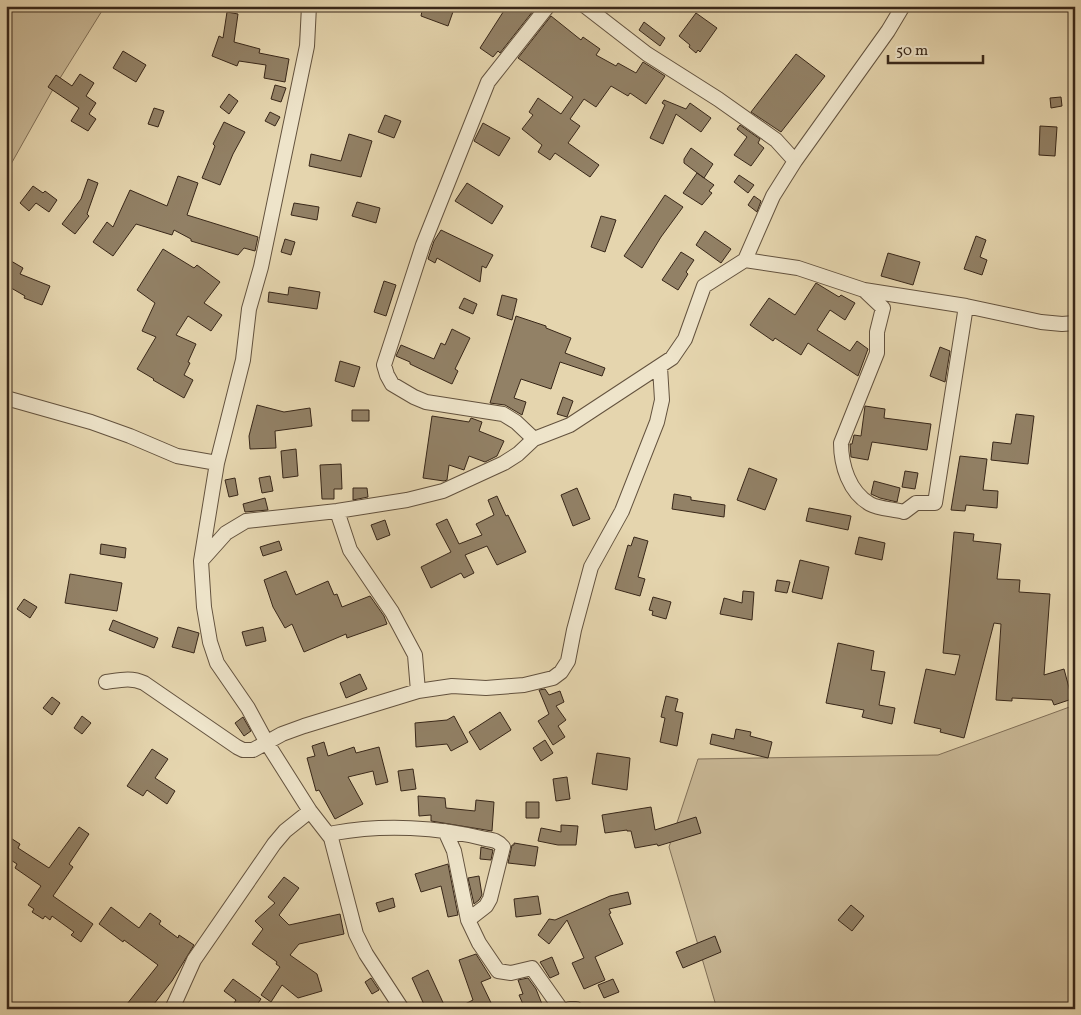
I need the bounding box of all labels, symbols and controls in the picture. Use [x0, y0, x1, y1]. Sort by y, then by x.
scale bar [888, 32, 984, 64]
text: 50 m [896, 41, 928, 62]

